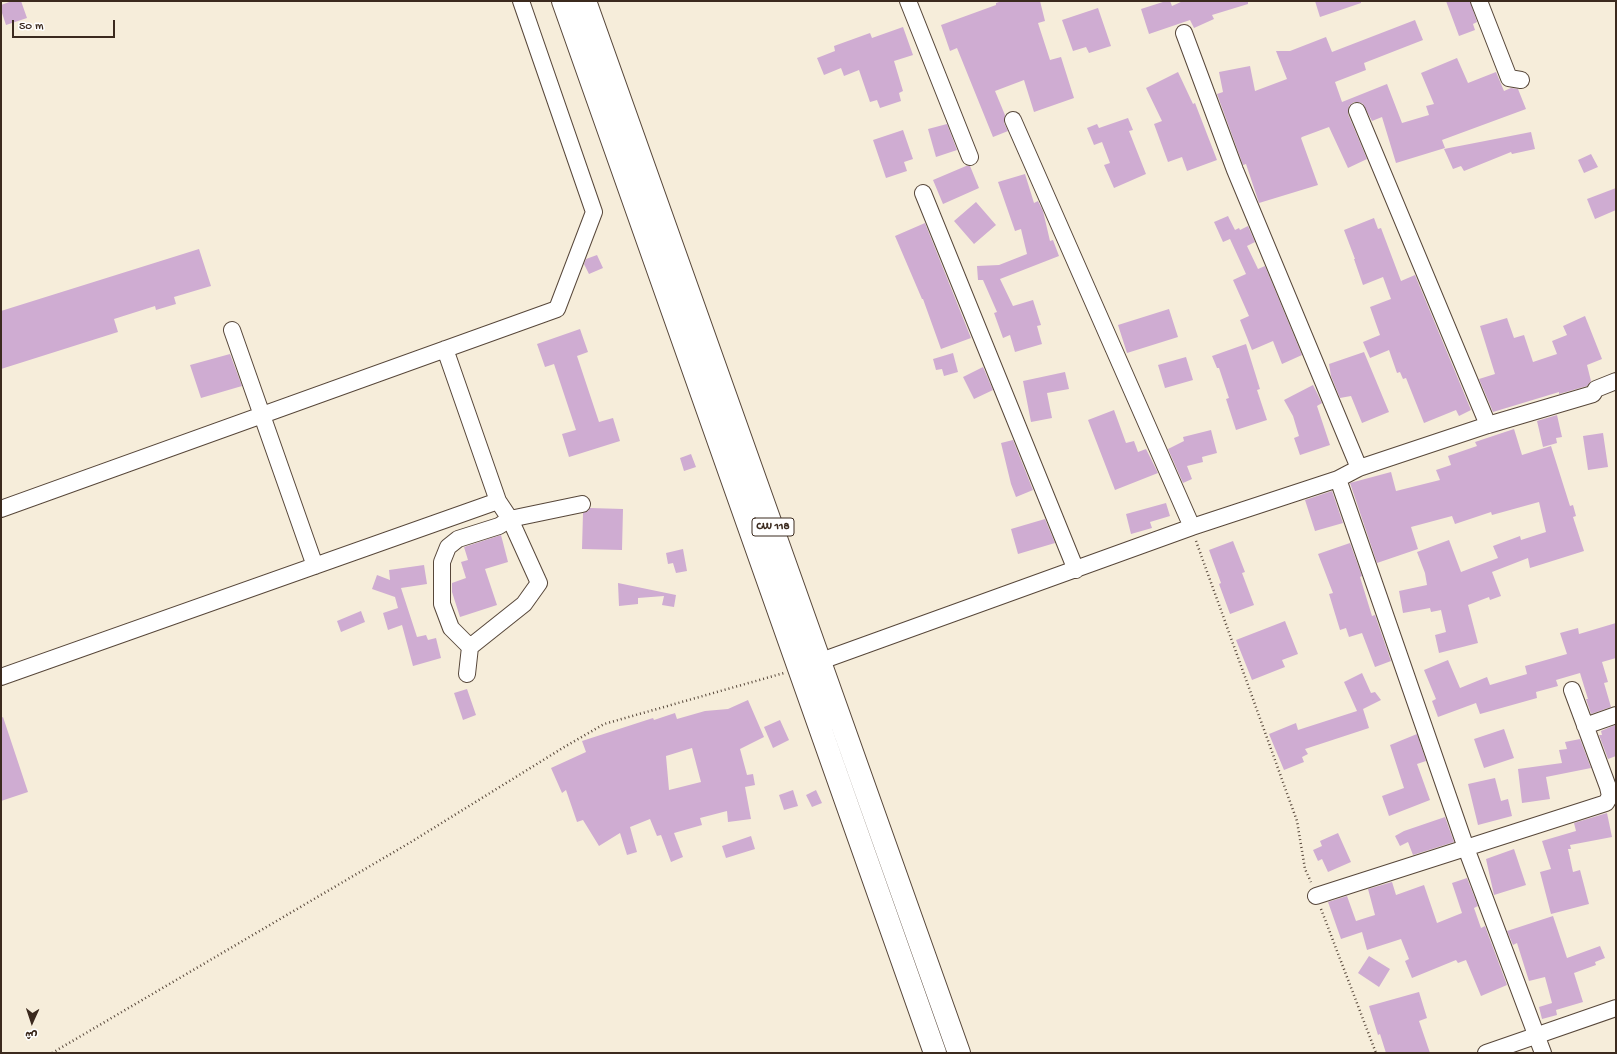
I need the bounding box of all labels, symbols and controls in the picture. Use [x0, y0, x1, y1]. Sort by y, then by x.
scale bar [14, 12, 117, 38]
text: 50 m [19, 20, 44, 34]
road number: CW 118 [752, 518, 794, 536]
north arrow [12, 1002, 52, 1042]
text: ش [25, 1028, 38, 1040]

